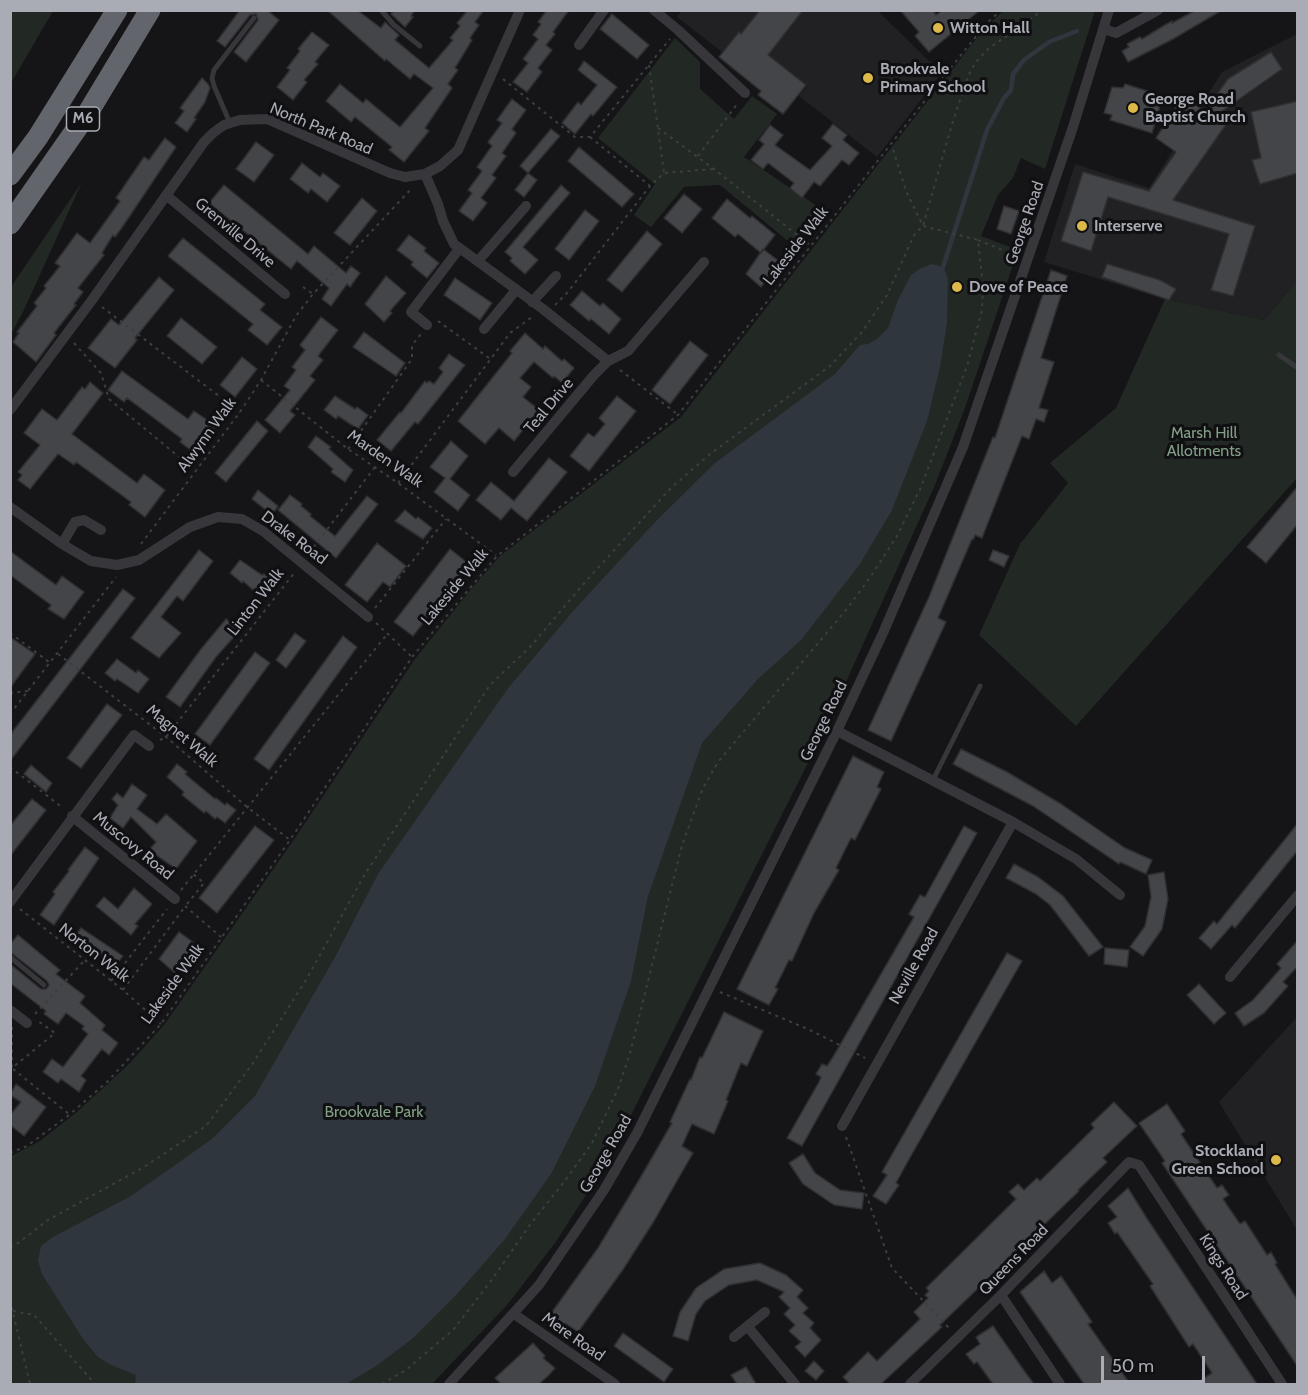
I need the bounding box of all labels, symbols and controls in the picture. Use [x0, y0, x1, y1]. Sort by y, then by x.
place label: Witton Hall [950, 18, 1030, 38]
marker: Witton Hall [931, 21, 945, 35]
place label: Brookvale Primary School [880, 59, 986, 97]
marker: Brookvale Primary School [861, 71, 875, 85]
place label: George Road Baptist Church [1145, 89, 1246, 127]
street label: North Park Road [267, 99, 375, 159]
marker: George Road Baptist Church [1126, 101, 1140, 115]
road number: M6 [66, 107, 100, 131]
street label: George Road [1002, 179, 1048, 267]
street label: Grenville Drive [191, 194, 279, 272]
street label: Lakeside Walk [759, 203, 833, 289]
place label: Interserve [1094, 216, 1162, 236]
marker: Interserve [1075, 219, 1089, 233]
place label: Dove of Peace [969, 277, 1068, 297]
marker: Dove of Peace [950, 280, 964, 294]
street label: Teal Drive [520, 374, 578, 438]
street label: Alwynn Walk [173, 394, 241, 476]
park label: Marsh Hill Allotments [1167, 423, 1241, 461]
street label: Marden Walk [343, 426, 427, 492]
street label: Drake Road [257, 507, 331, 569]
street label: Lakeside Walk [417, 545, 493, 629]
street label: Linton Walk [224, 565, 288, 639]
street label: George Road [796, 678, 852, 764]
street label: Magnet Walk [142, 700, 222, 772]
street label: Muscovy Road [89, 808, 177, 884]
street label: Norton Walk [55, 919, 133, 987]
street label: Neville Road [885, 924, 943, 1008]
street label: Lakeside Walk [137, 940, 209, 1028]
park label: Brookvale Park [325, 1102, 423, 1122]
street label: George Road [576, 1111, 636, 1197]
place label: Stockland Green School [1172, 1141, 1264, 1179]
marker: Stockland Green School [1269, 1153, 1283, 1167]
street label: Queens Road [976, 1221, 1052, 1299]
street label: Kings Road [1195, 1230, 1251, 1304]
street label: Mere Road [538, 1308, 608, 1366]
scale bar [1104, 1344, 1208, 1382]
text: 50 m [1112, 1355, 1154, 1377]

